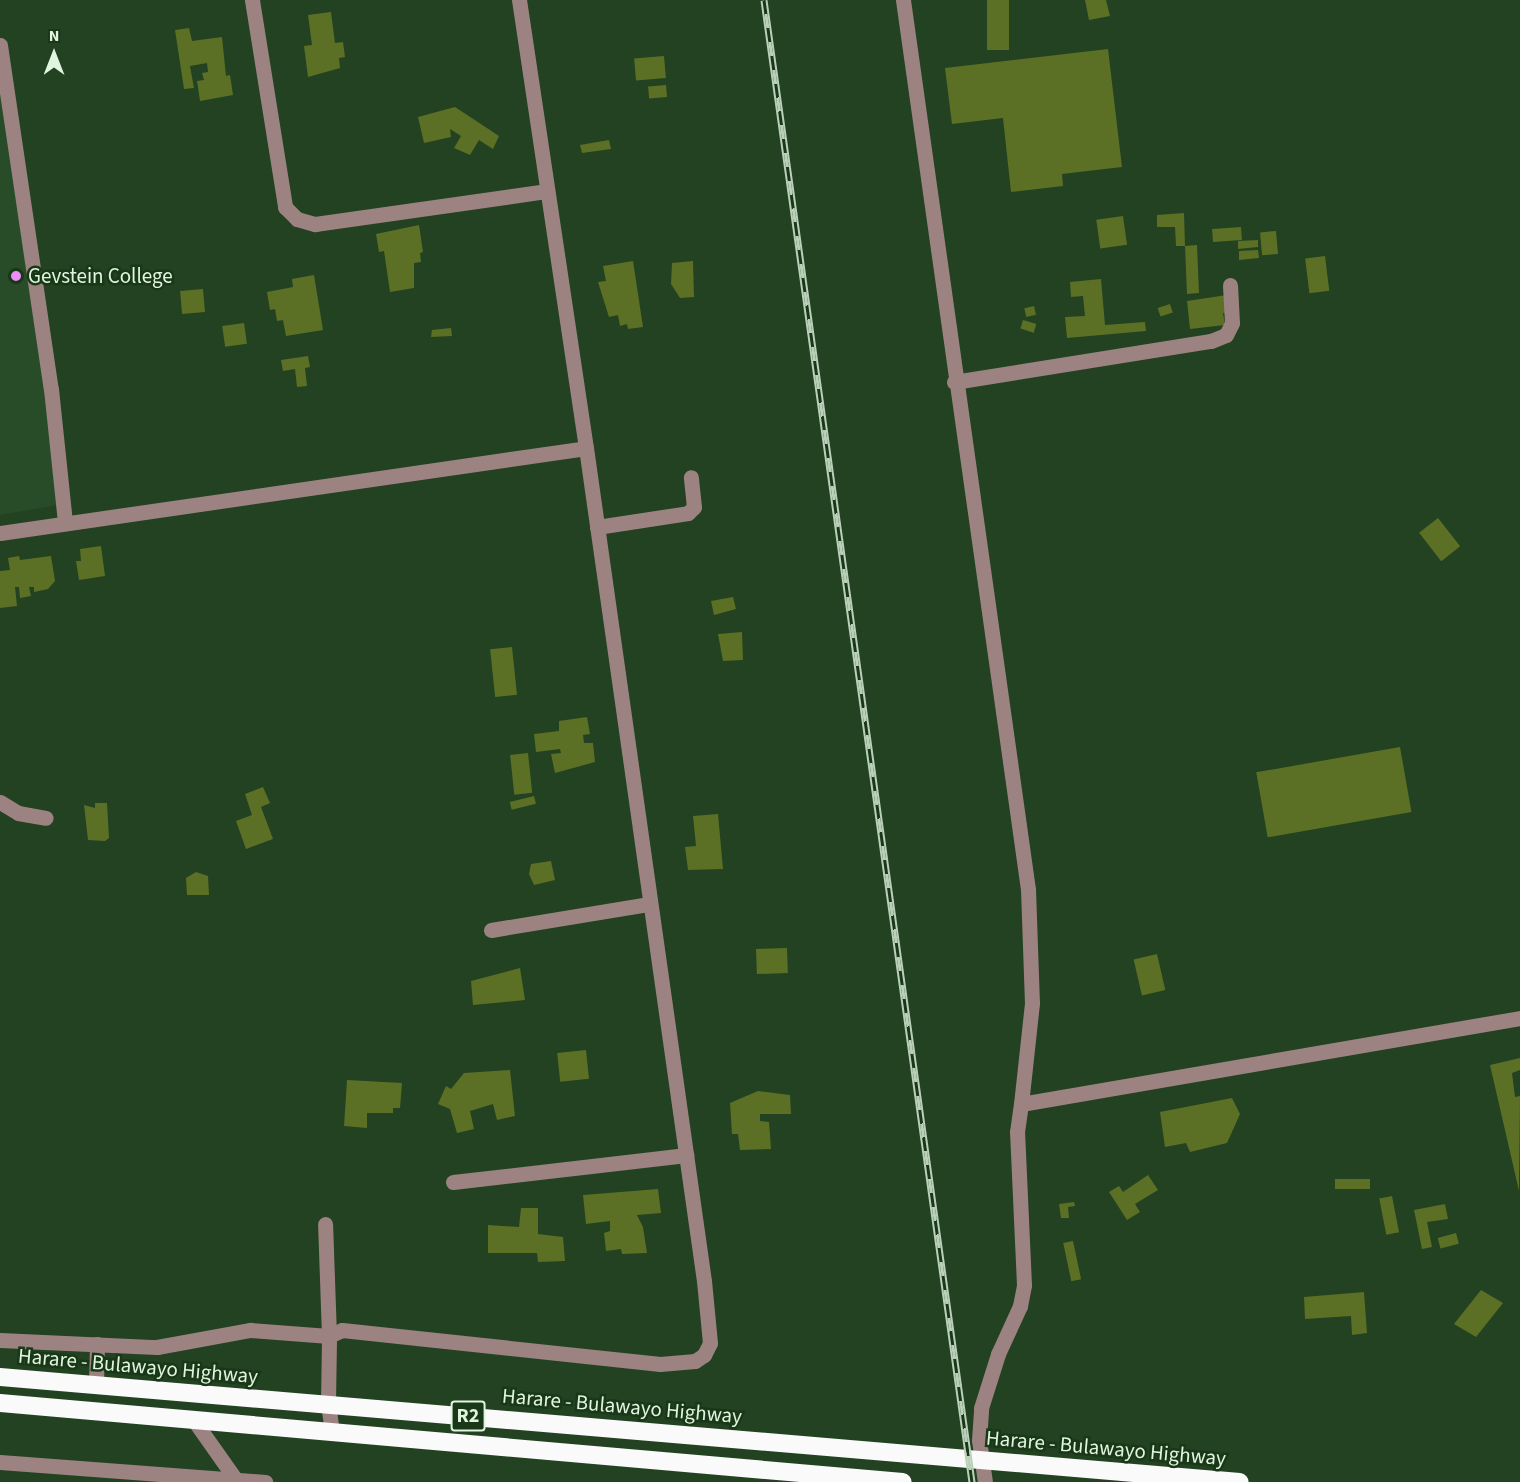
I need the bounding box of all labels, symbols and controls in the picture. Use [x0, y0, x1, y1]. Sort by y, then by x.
north arrow [24, 24, 84, 84]
text: N [49, 25, 59, 47]
place label: Gevstein College [28, 263, 173, 289]
marker: Gevstein College [9, 269, 23, 283]
street label: Harare - Bulawayo Highway [17, 1343, 259, 1389]
street label: Harare - Bulawayo Highway [501, 1383, 743, 1429]
road number: R2 [450, 1399, 486, 1433]
street label: Harare - Bulawayo Highway [985, 1425, 1227, 1471]

